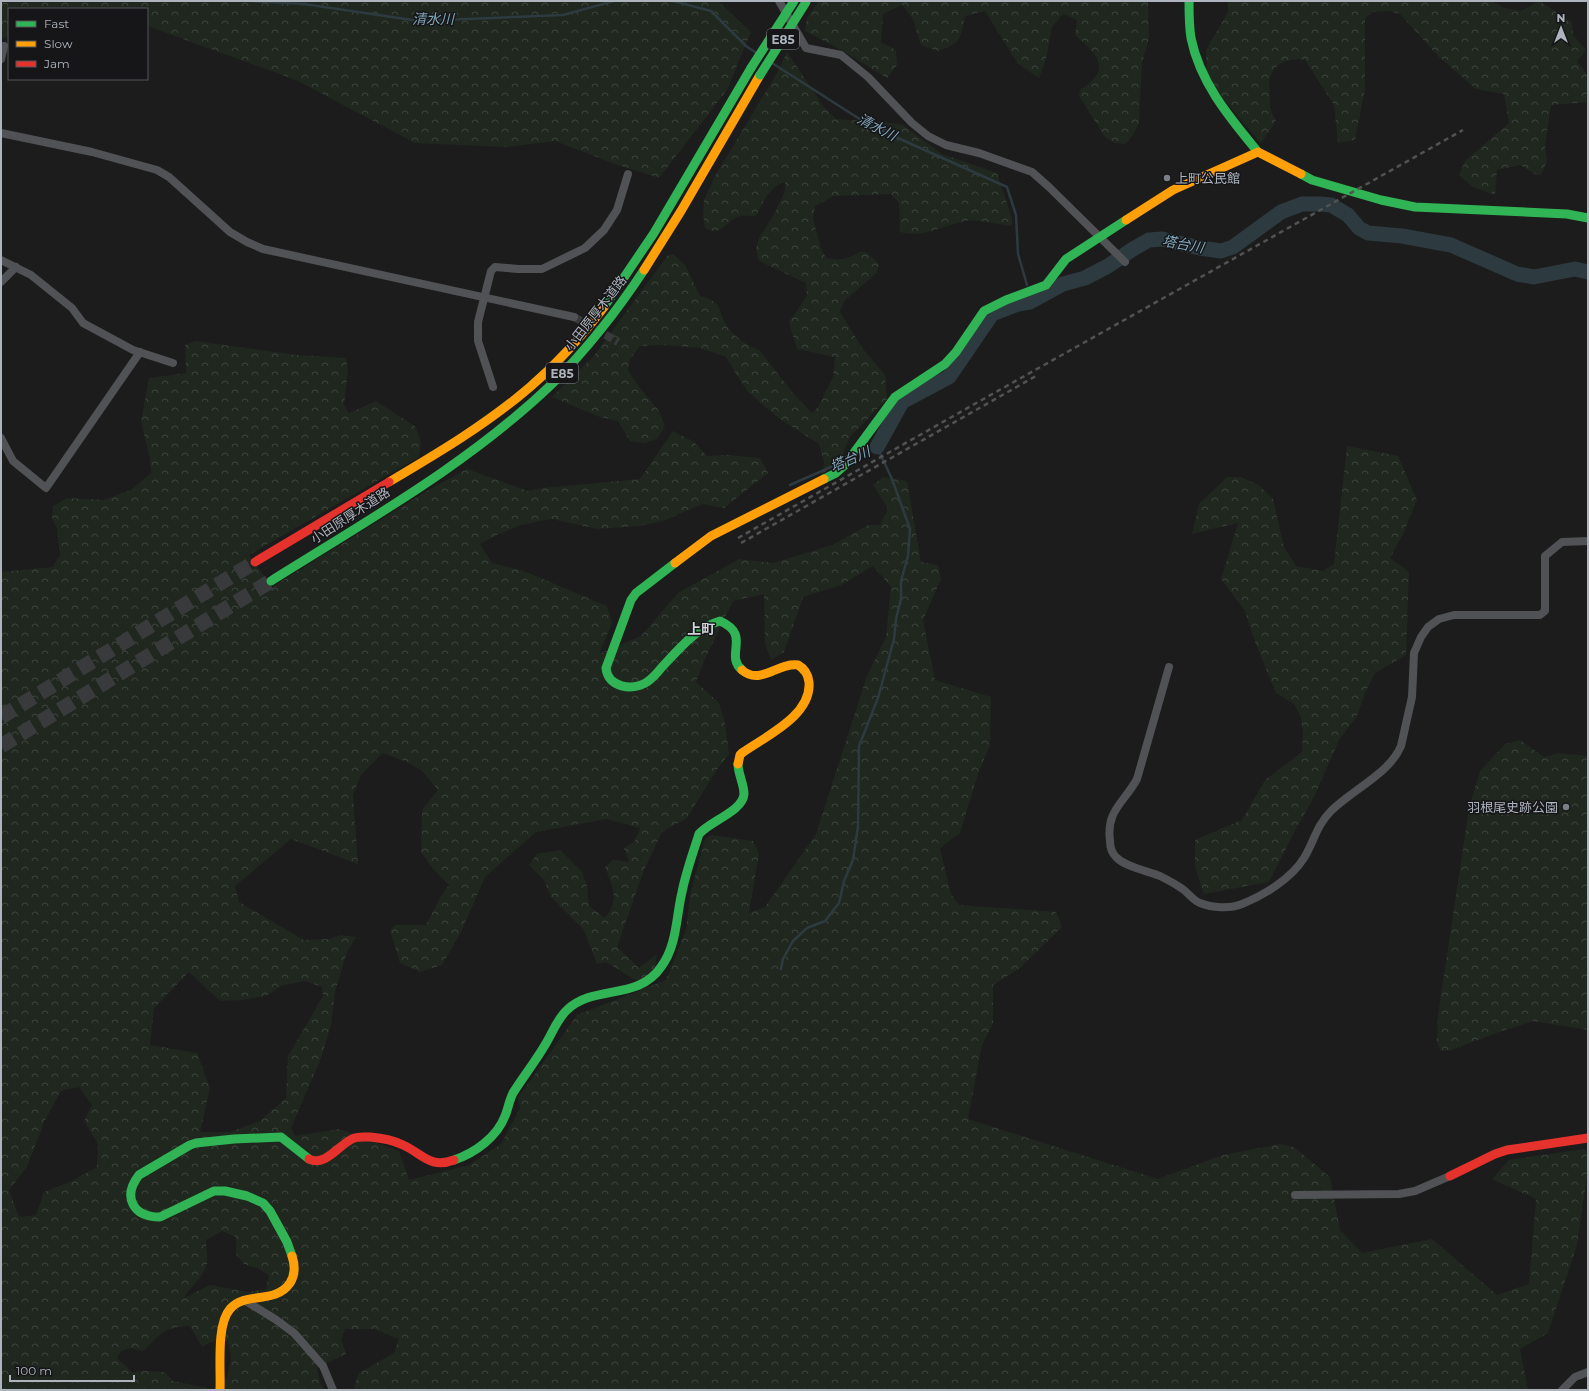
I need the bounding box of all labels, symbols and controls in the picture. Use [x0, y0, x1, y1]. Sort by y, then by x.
legend [8, 8, 148, 80]
north arrow [1541, 8, 1581, 48]
water label: 清水川 [412, 10, 456, 28]
text: N [1557, 11, 1565, 25]
text: Fast [44, 16, 69, 31]
road number: E85 [767, 29, 799, 49]
text: Slow [44, 36, 73, 51]
text: Jam [43, 56, 70, 71]
water label: 清水川 [854, 109, 902, 145]
place label: 上町公民館 [1175, 170, 1240, 186]
marker: 上町公民館 [1162, 173, 1172, 183]
water label: 塔台川 [1161, 231, 1207, 257]
street label: 小田原厚木道路 [561, 272, 629, 354]
road number: E85 [546, 363, 578, 383]
water label: 塔台川 [827, 441, 875, 476]
street label: 小田原厚木道路 [307, 484, 393, 546]
district label: 上町 [687, 620, 715, 638]
place label: 羽根尾史跡公園 [1467, 799, 1558, 815]
marker: 羽根尾史跡公園 [1561, 802, 1571, 812]
scale bar [10, 1357, 134, 1383]
text: 100 m [16, 1363, 52, 1378]

